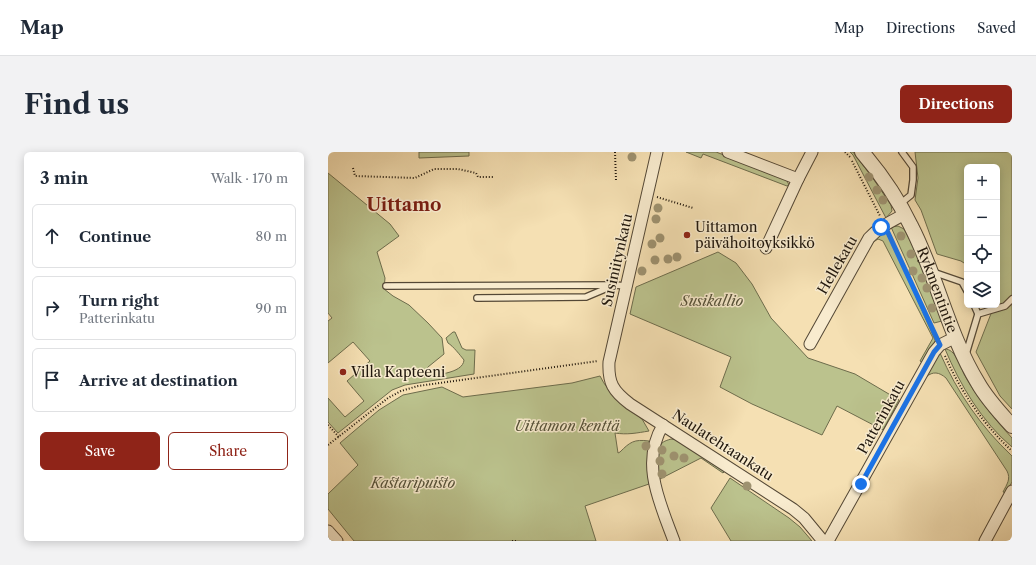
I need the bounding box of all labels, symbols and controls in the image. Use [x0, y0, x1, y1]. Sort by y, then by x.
text: Map [20, 16, 64, 39]
text: Map [834, 19, 864, 37]
text: Directions [886, 19, 955, 37]
text: Saved [977, 19, 1016, 37]
button: Directions [900, 85, 1012, 123]
text: Find us [24, 87, 129, 121]
map controls [964, 164, 1000, 308]
button: + [964, 164, 1000, 200]
text: 3 min [40, 168, 89, 188]
text: Walk · 170 m [211, 170, 288, 186]
district label: Uittamo [366, 194, 442, 216]
button: − [964, 200, 1000, 236]
street label: Susiniitynkatu [598, 211, 637, 308]
place label: Uittamon päivähoitoyksikkö [695, 218, 815, 252]
route start [872, 218, 890, 236]
icon: ahead [41, 225, 63, 247]
text: Continue [79, 227, 151, 246]
text: 80 m [255, 228, 287, 244]
marker: Uittamon päivähoitoyksikkö [682, 230, 692, 240]
street label: Hellekatu [813, 232, 861, 297]
button: locate [964, 236, 1000, 272]
street label: Rykmentintie [913, 244, 962, 335]
button: layers [964, 272, 1000, 308]
text: Turn right [79, 291, 159, 310]
park label: Susikallio [680, 292, 743, 310]
icon: right [41, 297, 63, 319]
text: 90 m [256, 300, 287, 316]
text: Patterinkatu [79, 310, 155, 326]
place label: Villa Kapteeni [350, 363, 445, 381]
marker: Villa Kapteeni [338, 367, 348, 377]
icon: arrive [41, 369, 63, 391]
text: Arrive at destination [79, 371, 238, 390]
street label: Patterinkatu [853, 377, 909, 457]
street label: Naulatehtaankatu [669, 405, 778, 485]
park label: Uittamon kenttä [514, 417, 620, 435]
button: Save [40, 432, 160, 470]
button: Share [168, 432, 288, 470]
park label: Kastaripuisto [370, 474, 456, 492]
route end [852, 475, 870, 493]

